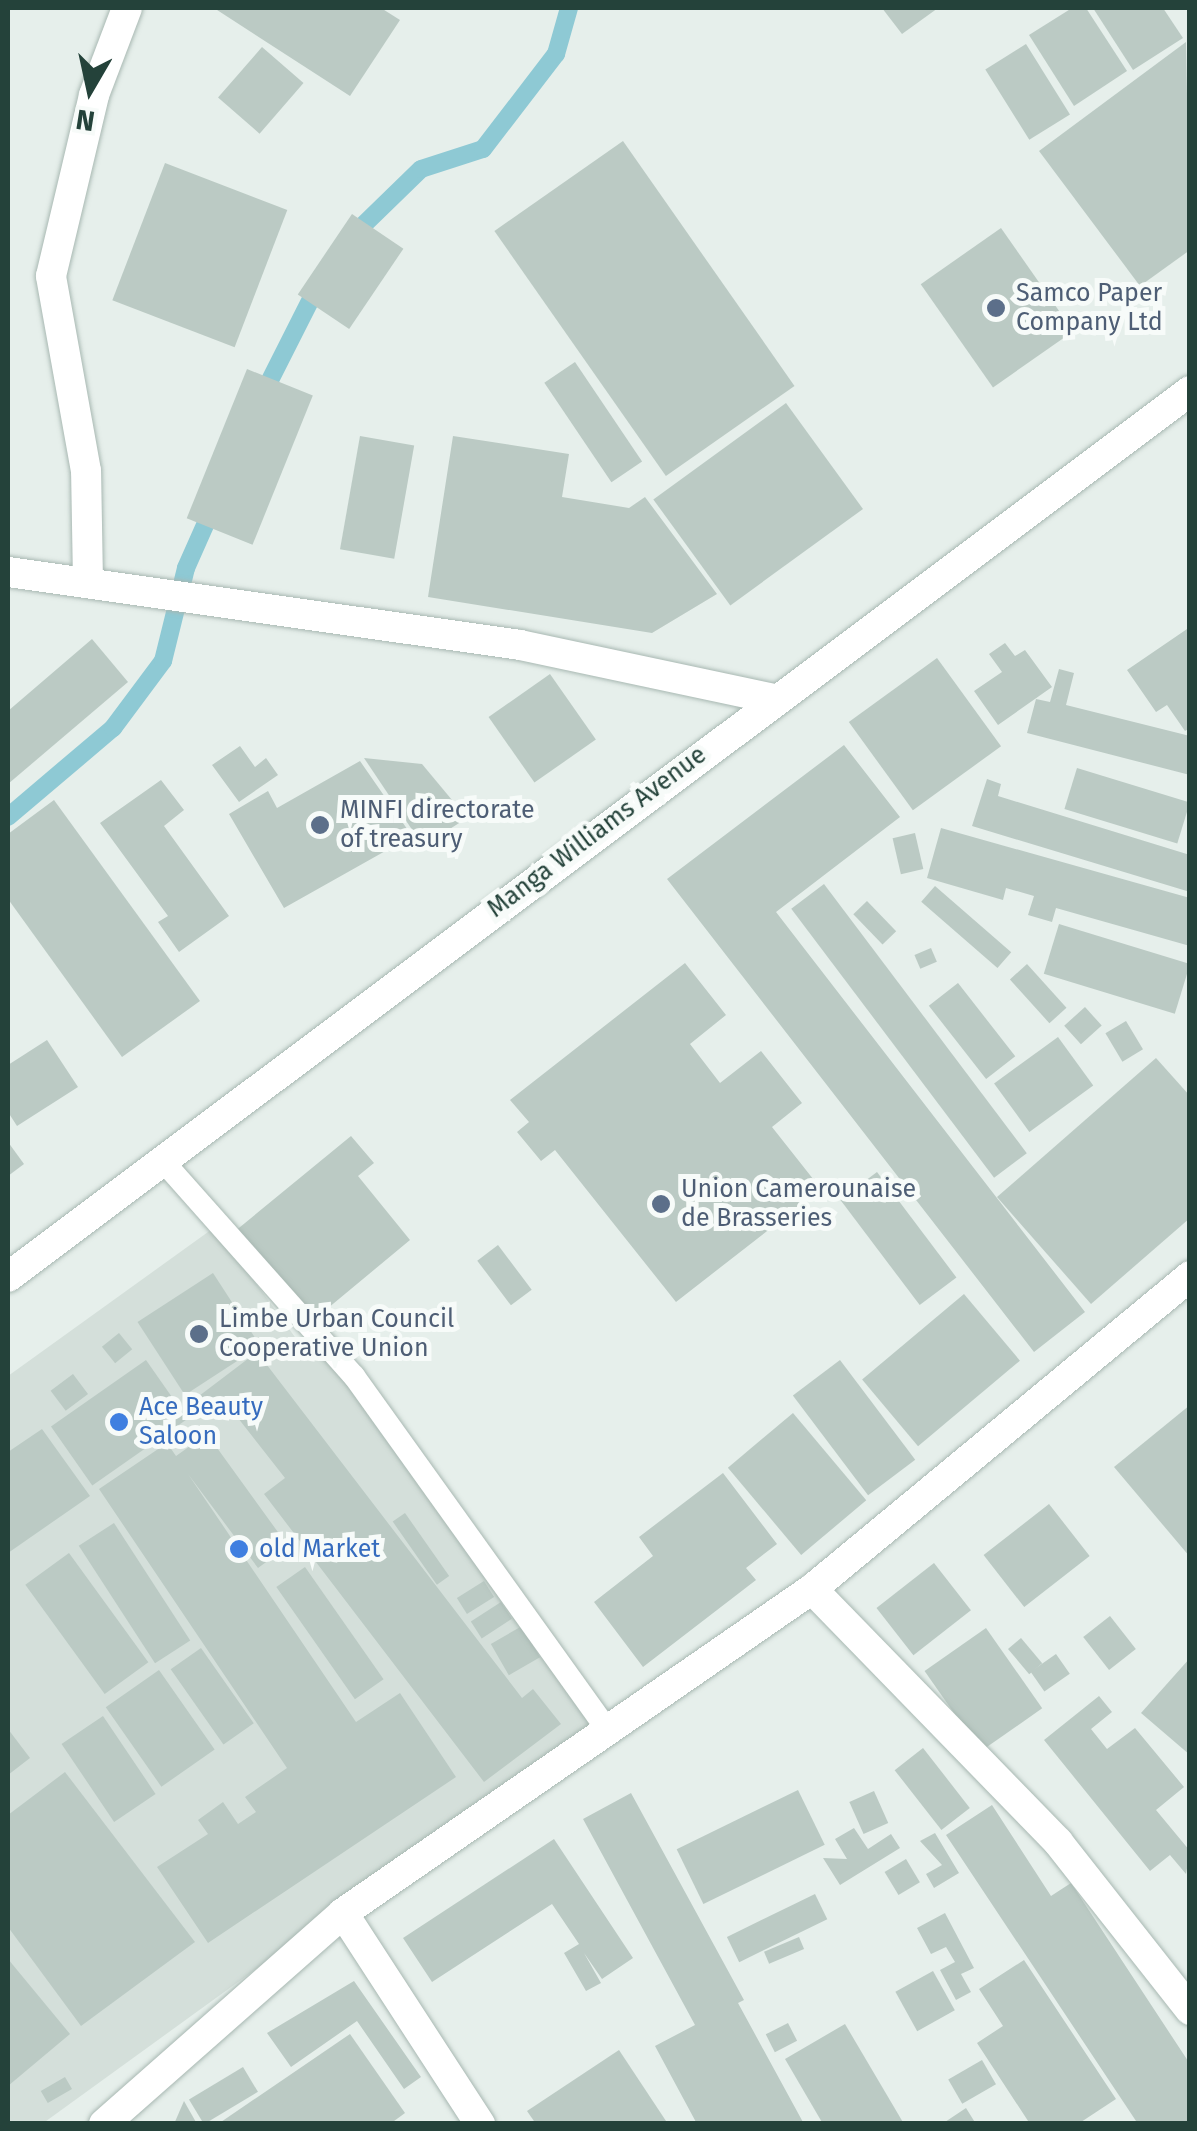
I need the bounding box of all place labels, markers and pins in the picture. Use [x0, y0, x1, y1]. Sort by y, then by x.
place label: Samco Paper Company Ltd [1016, 279, 1163, 338]
marker: Samco Paper Company Ltd [985, 297, 1007, 319]
place label: MINFI directorate of treasury [340, 796, 535, 855]
marker: MINFI directorate of treasury [309, 814, 331, 836]
place label: Union Camerounaise de Brasseries [681, 1175, 916, 1234]
marker: Union Camerounaise de Brasseries [650, 1193, 672, 1215]
place label: Limbe Urban Council Cooperative Union [219, 1305, 454, 1364]
marker: Limbe Urban Council Cooperative Union [188, 1323, 210, 1345]
place label: Ace Beauty Saloon [139, 1393, 263, 1452]
marker: Ace Beauty Saloon [108, 1411, 130, 1433]
place label: old Market [259, 1534, 380, 1564]
marker: old Market [228, 1538, 250, 1560]

